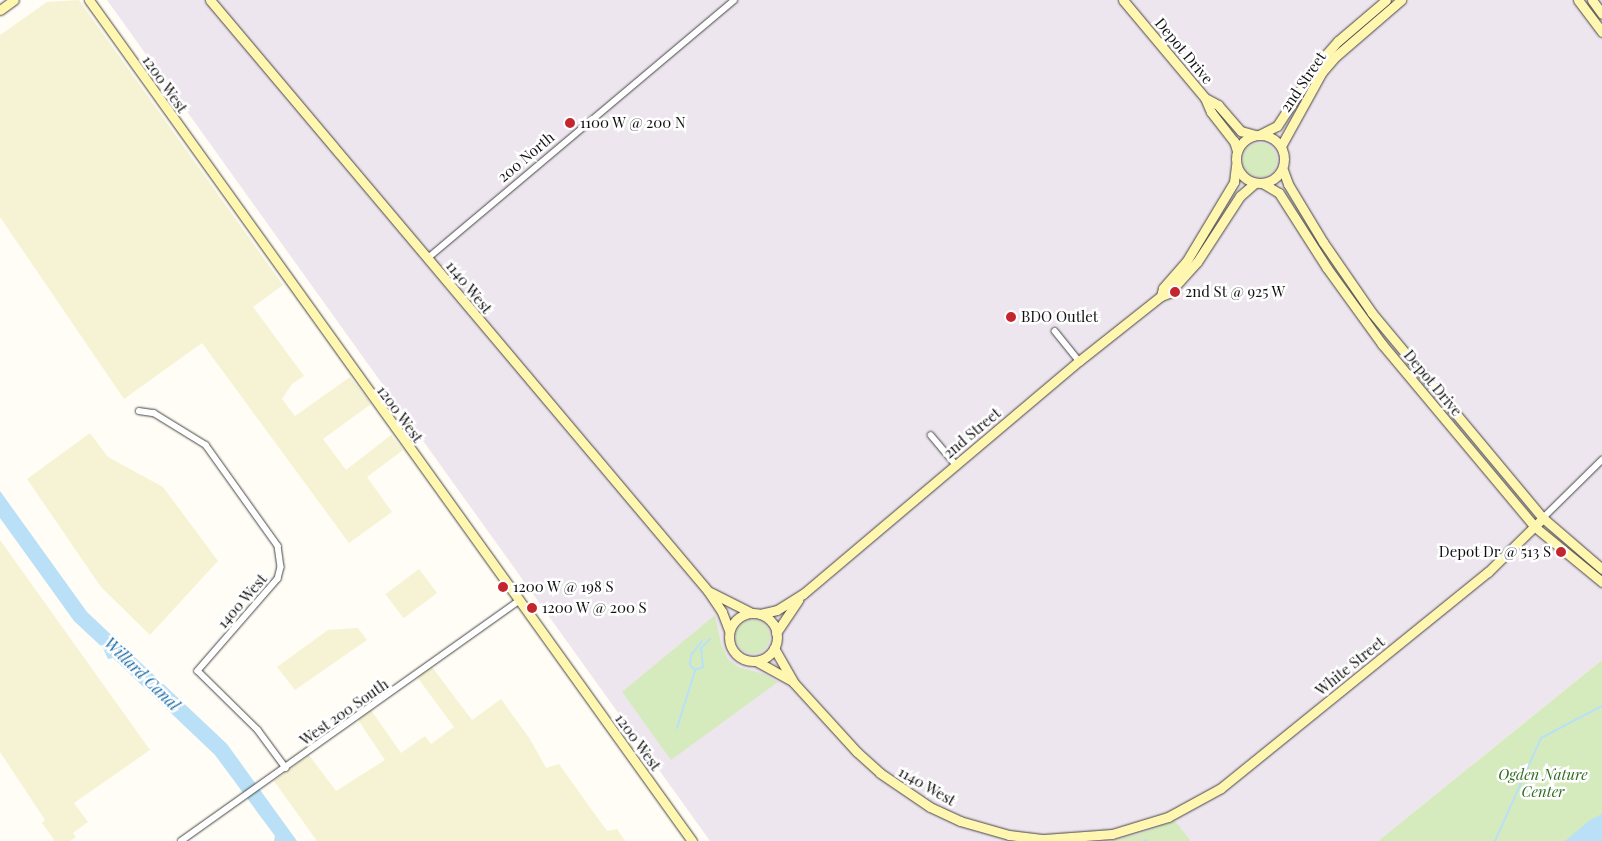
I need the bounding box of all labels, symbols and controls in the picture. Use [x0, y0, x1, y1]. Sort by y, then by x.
street label: Depot Drive [1151, 14, 1217, 88]
street label: 2nd Street [1276, 48, 1330, 116]
street label: 1200 West [139, 52, 191, 116]
place label: 1100 W @ 200 N [580, 114, 687, 132]
marker: 1100 W @ 200 N [564, 117, 576, 129]
street label: 200 North [494, 128, 558, 186]
street label: 1140 West [442, 257, 496, 317]
place label: 2nd St @ 925 W [1185, 283, 1286, 301]
marker: 2nd St @ 925 W [1169, 286, 1181, 298]
place label: BDO Outlet [1021, 308, 1098, 326]
marker: BDO Outlet [1005, 311, 1017, 323]
street label: Depot Drive [1400, 346, 1466, 420]
street label: 1200 West [373, 382, 427, 446]
street label: 2nd Street [940, 404, 1004, 462]
place label: Depot Dr @ 513 S [1438, 543, 1551, 561]
marker: Depot Dr @ 513 S [1555, 546, 1567, 558]
street label: 1400 West [213, 570, 271, 632]
place label: 1200 W @ 198 S [513, 578, 615, 596]
marker: 1200 W @ 198 S [497, 581, 509, 593]
place label: 1200 W @ 200 S [542, 599, 648, 617]
marker: 1200 W @ 200 S [526, 602, 538, 614]
water label: Willard Canal [100, 633, 184, 715]
street label: White Street [1312, 633, 1388, 699]
street label: West 200 South [296, 675, 392, 749]
street label: 1200 West [611, 710, 665, 774]
street label: 1140 West [895, 762, 959, 810]
park label: Ogden Nature Center [1498, 765, 1588, 800]

